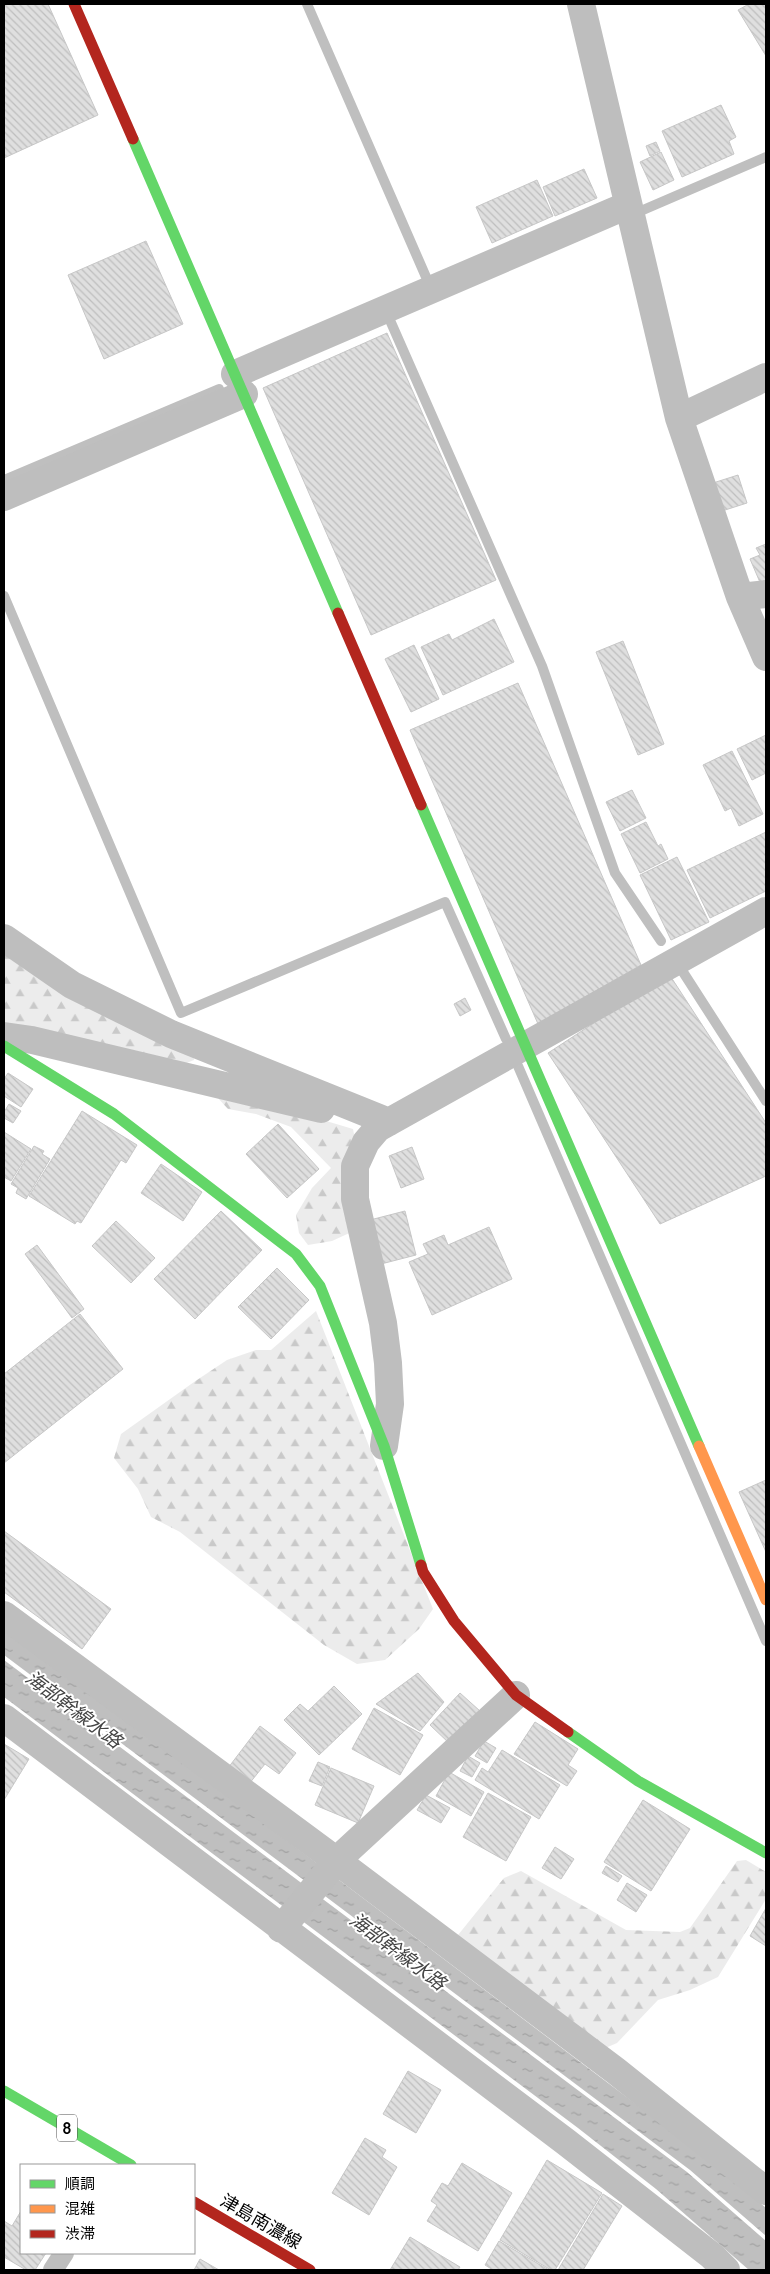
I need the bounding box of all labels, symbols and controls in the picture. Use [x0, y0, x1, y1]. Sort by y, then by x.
water label: 海部幹線水路 [21, 1665, 128, 1754]
water label: 海部幹線水路 [345, 1907, 452, 1996]
road number: 8 [57, 2114, 77, 2142]
legend [20, 2164, 195, 2254]
text: 順調 [65, 2174, 95, 2193]
street label: 津島南濃線 [216, 2189, 306, 2253]
text: 混雑 [65, 2199, 95, 2218]
text: 渋滞 [65, 2224, 95, 2243]

